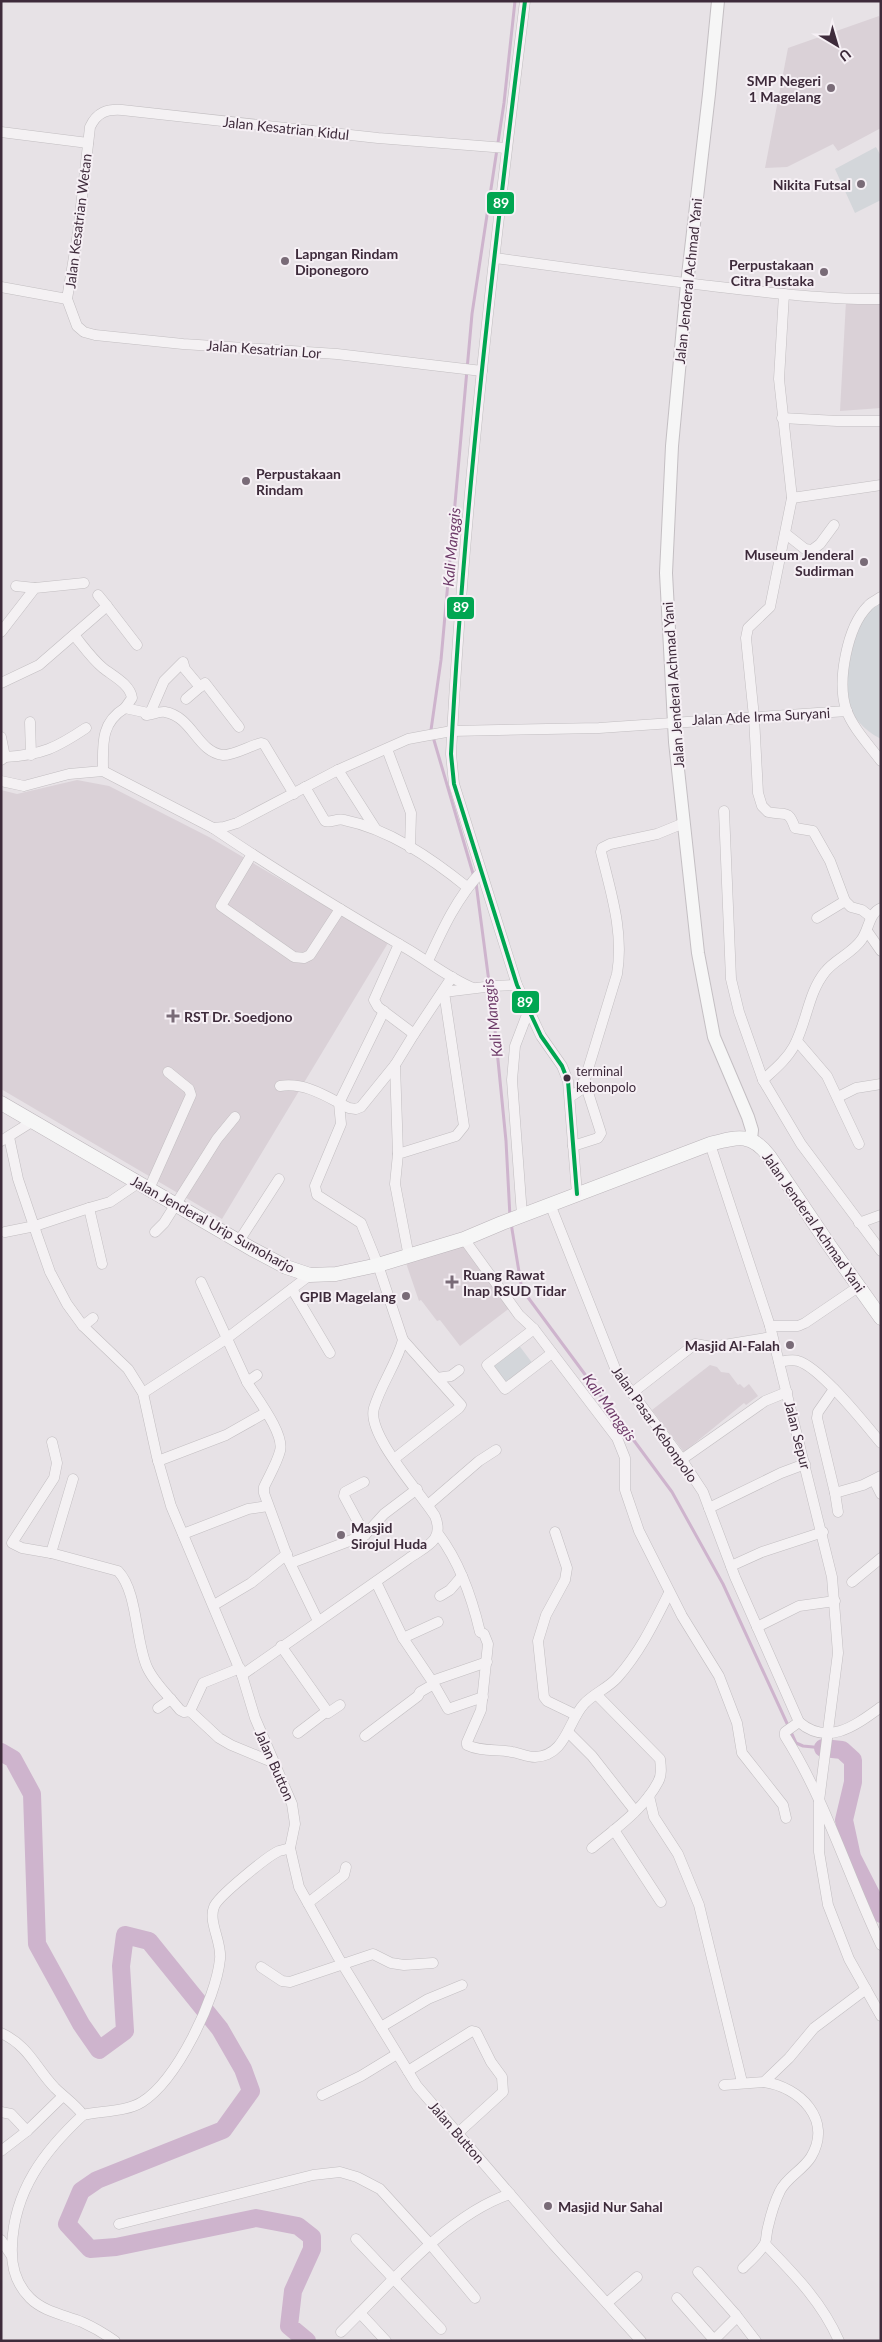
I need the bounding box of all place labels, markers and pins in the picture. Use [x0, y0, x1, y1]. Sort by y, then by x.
place label: SMP Negeri 1 Magelang [747, 72, 822, 105]
marker: SMP Negeri 1 Magelang [825, 82, 837, 94]
place label: Nikita Futsal [773, 176, 851, 193]
marker: Nikita Futsal [855, 178, 867, 190]
place label: Lapngan Rindam Diponegoro [295, 245, 398, 278]
marker: Lapngan Rindam Diponegoro [279, 255, 291, 267]
place label: Perpustakaan Citra Pustaka [729, 256, 814, 289]
marker: Perpustakaan Citra Pustaka [818, 266, 830, 278]
place label: Perpustakaan Rindam [256, 465, 341, 498]
marker: Perpustakaan Rindam [240, 475, 252, 487]
place label: Museum Jenderal Sudirman [744, 546, 854, 579]
marker: Museum Jenderal Sudirman [858, 556, 870, 568]
place label: RST Dr. Soedjono [184, 1008, 293, 1025]
marker: RST Dr. Soedjono [166, 1009, 180, 1023]
place label: terminal kebonpolo [576, 1063, 636, 1095]
marker: terminal kebonpolo [562, 1073, 572, 1083]
place label: Ruang Rawat Inap RSUD Tidar [463, 1266, 567, 1299]
marker: Ruang Rawat Inap RSUD Tidar [445, 1275, 459, 1289]
place label: GPIB Magelang [300, 1288, 397, 1305]
marker: GPIB Magelang [400, 1290, 412, 1302]
place label: Masjid Al-Falah [685, 1337, 780, 1354]
marker: Masjid Al-Falah [784, 1339, 796, 1351]
place label: Masjid Sirojul Huda [351, 1519, 427, 1552]
marker: Masjid Sirojul Huda [335, 1529, 347, 1541]
place label: Masjid Nur Sahal [558, 2198, 663, 2215]
marker: Masjid Nur Sahal [542, 2200, 554, 2212]

